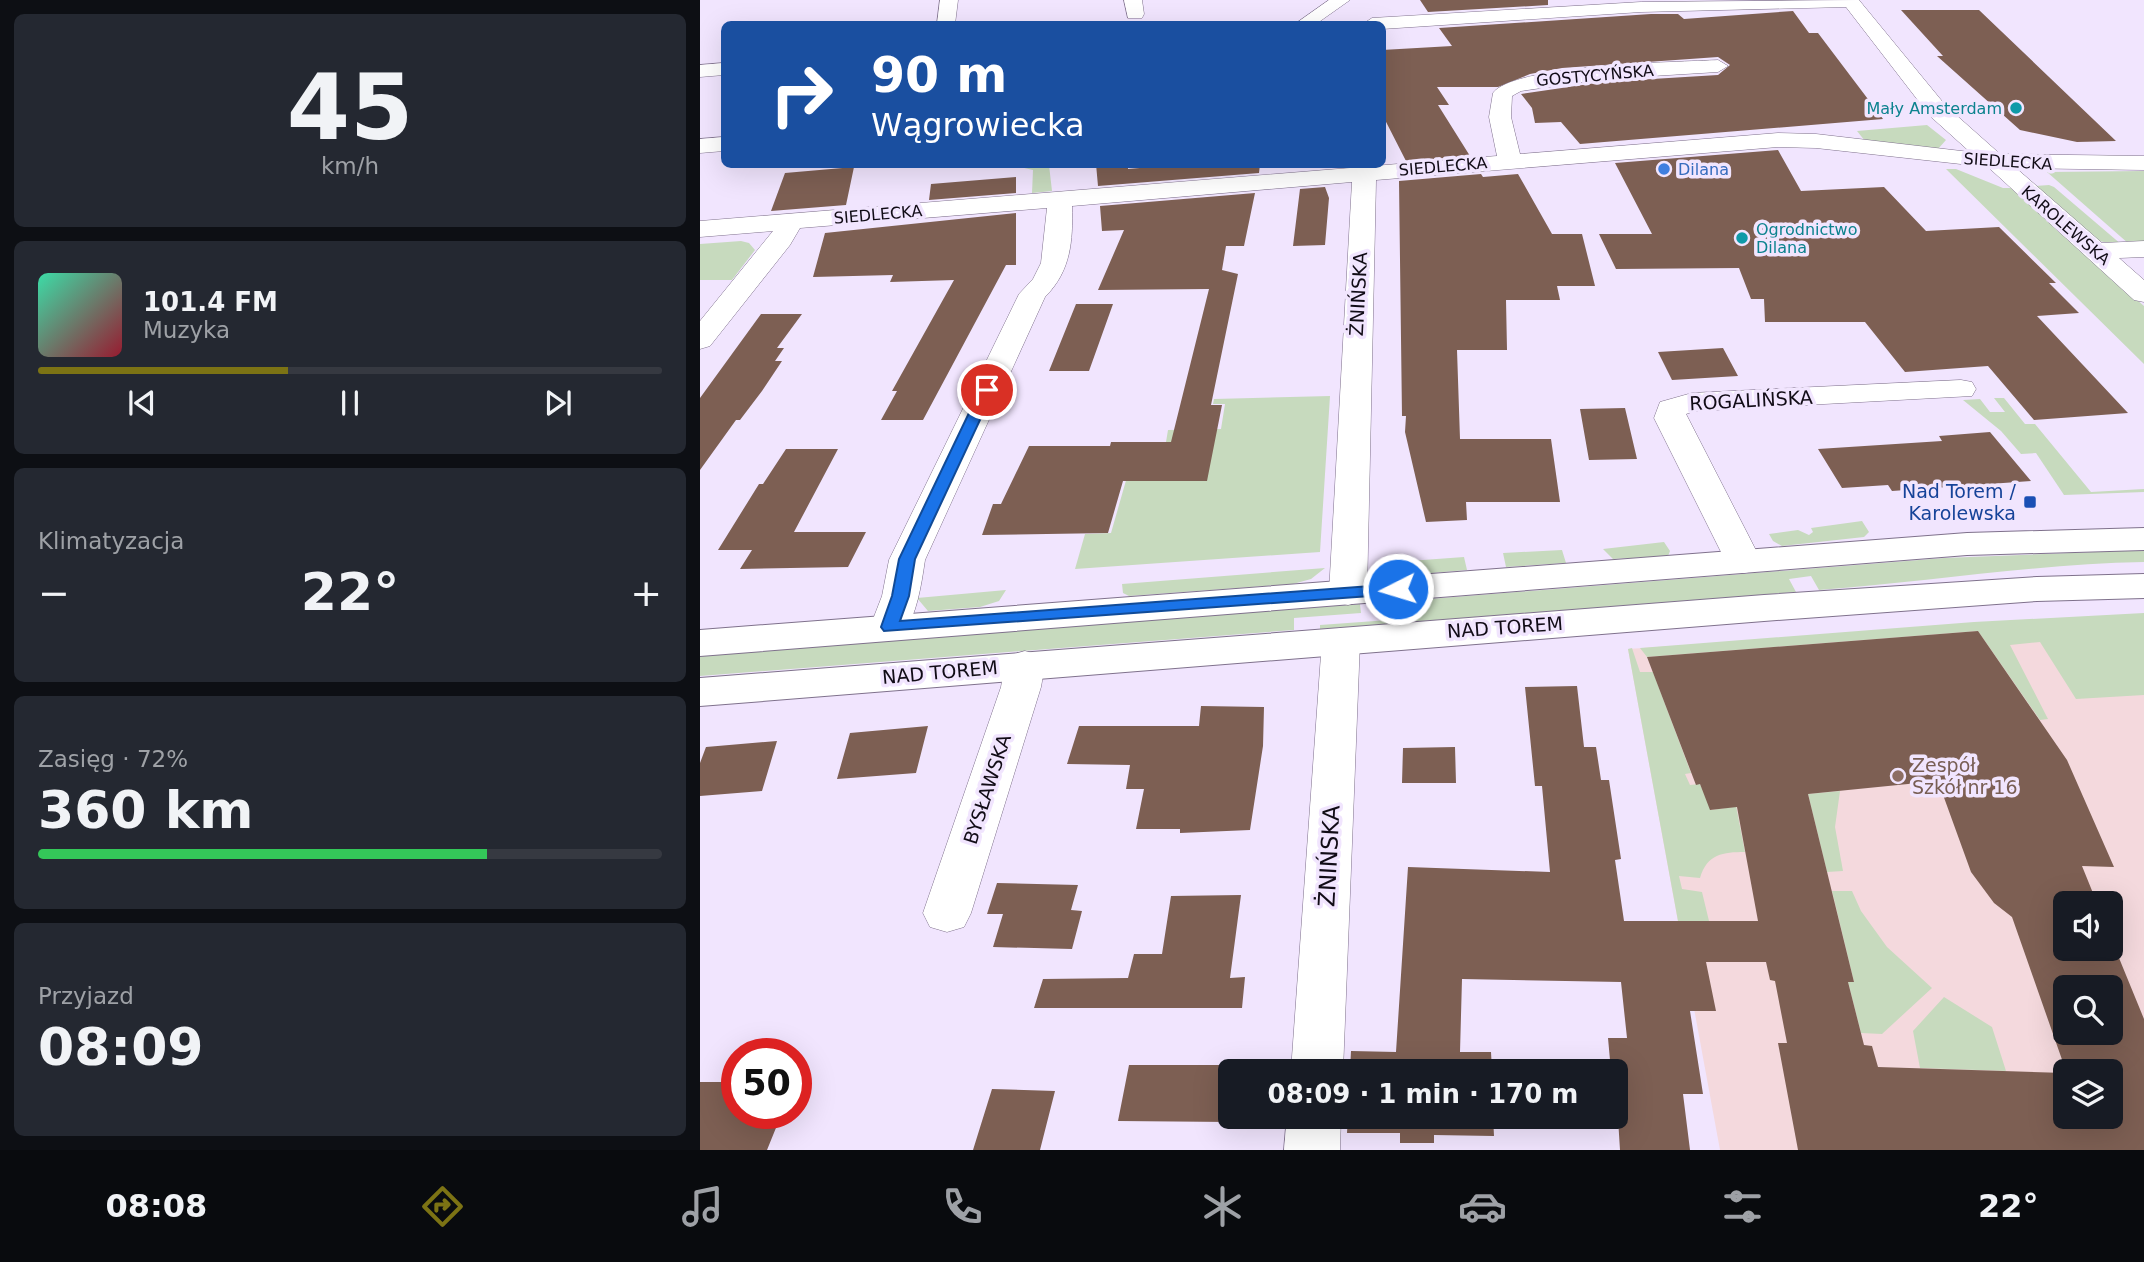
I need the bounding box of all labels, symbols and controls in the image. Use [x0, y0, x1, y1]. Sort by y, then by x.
text: 90 m [871, 47, 1007, 104]
icon: right [756, 49, 847, 140]
text: 45 [287, 55, 413, 160]
street label: GOSTYCYŃSKA [1536, 61, 1655, 90]
place label: Mały Amsterdam [1866, 99, 2002, 118]
marker: Mały Amsterdam [2008, 100, 2024, 116]
text: Wągrowiecka [871, 106, 1085, 144]
street label: SIEDLECKA [1963, 149, 2053, 174]
text: km/h [321, 153, 379, 179]
street label: SIEDLECKA [1398, 153, 1488, 180]
place label: Dilana [1678, 160, 1729, 179]
marker: Dilana [1656, 161, 1672, 177]
street label: KAROLEWSKA [2018, 182, 2114, 269]
street label: SIEDLECKA [833, 201, 923, 228]
place label: Ogrodnictwo Dilana [1756, 220, 1857, 257]
marker: Ogrodnictwo Dilana [1734, 230, 1750, 246]
street label: ŻNIŃSKA [1345, 251, 1371, 337]
text: 101.4 FM [143, 287, 278, 317]
text: Muzyka [143, 317, 230, 343]
pin [957, 360, 1017, 420]
icon: arrive [968, 371, 1006, 409]
icon: previous [123, 384, 161, 422]
icon: pause [331, 384, 369, 422]
icon: next [539, 384, 577, 422]
street label: ROGALIŃSKA [1689, 386, 1813, 414]
place label: Nad Torem / Karolewska [1902, 480, 2017, 524]
marker: Nad Torem / Karolewska [2022, 494, 2038, 510]
text: Klimatyzacja [38, 528, 184, 554]
position arrow [1361, 552, 1435, 626]
text: 22° [301, 562, 399, 622]
text: − [38, 571, 70, 615]
text: + [630, 571, 662, 615]
street label: NAD TOREM [1446, 612, 1564, 642]
street label: NAD TOREM [881, 656, 999, 688]
street label: BYSŁAWSKA [959, 731, 1015, 847]
text: Zasięg · 72% [38, 746, 188, 772]
place label: Zespół Szkół nr 16 [1912, 754, 2018, 798]
marker: Zespół Szkół nr 16 [1890, 768, 1906, 784]
text: 360 km [38, 780, 253, 840]
street label: ŻNIŃSKA [1312, 804, 1345, 908]
map controls [2053, 891, 2123, 1129]
button: sound [2053, 891, 2123, 961]
button: search [2053, 975, 2123, 1045]
text: Przyjazd [38, 983, 134, 1009]
text: 08:09 [38, 1017, 204, 1077]
speed limit sign: 50 [721, 1038, 812, 1129]
button: layers [2053, 1059, 2123, 1129]
text: 08:09 · 1 min · 170 m [1268, 1079, 1578, 1109]
icon: directions [418, 1182, 467, 1231]
icon: music [678, 1182, 727, 1231]
icon: phone [938, 1182, 987, 1231]
icon: climate [1198, 1182, 1247, 1231]
icon: car [1458, 1182, 1507, 1231]
icon: filters [1718, 1182, 1767, 1231]
text: 08:08 [105, 1187, 207, 1225]
text: 22° [1978, 1187, 2038, 1225]

